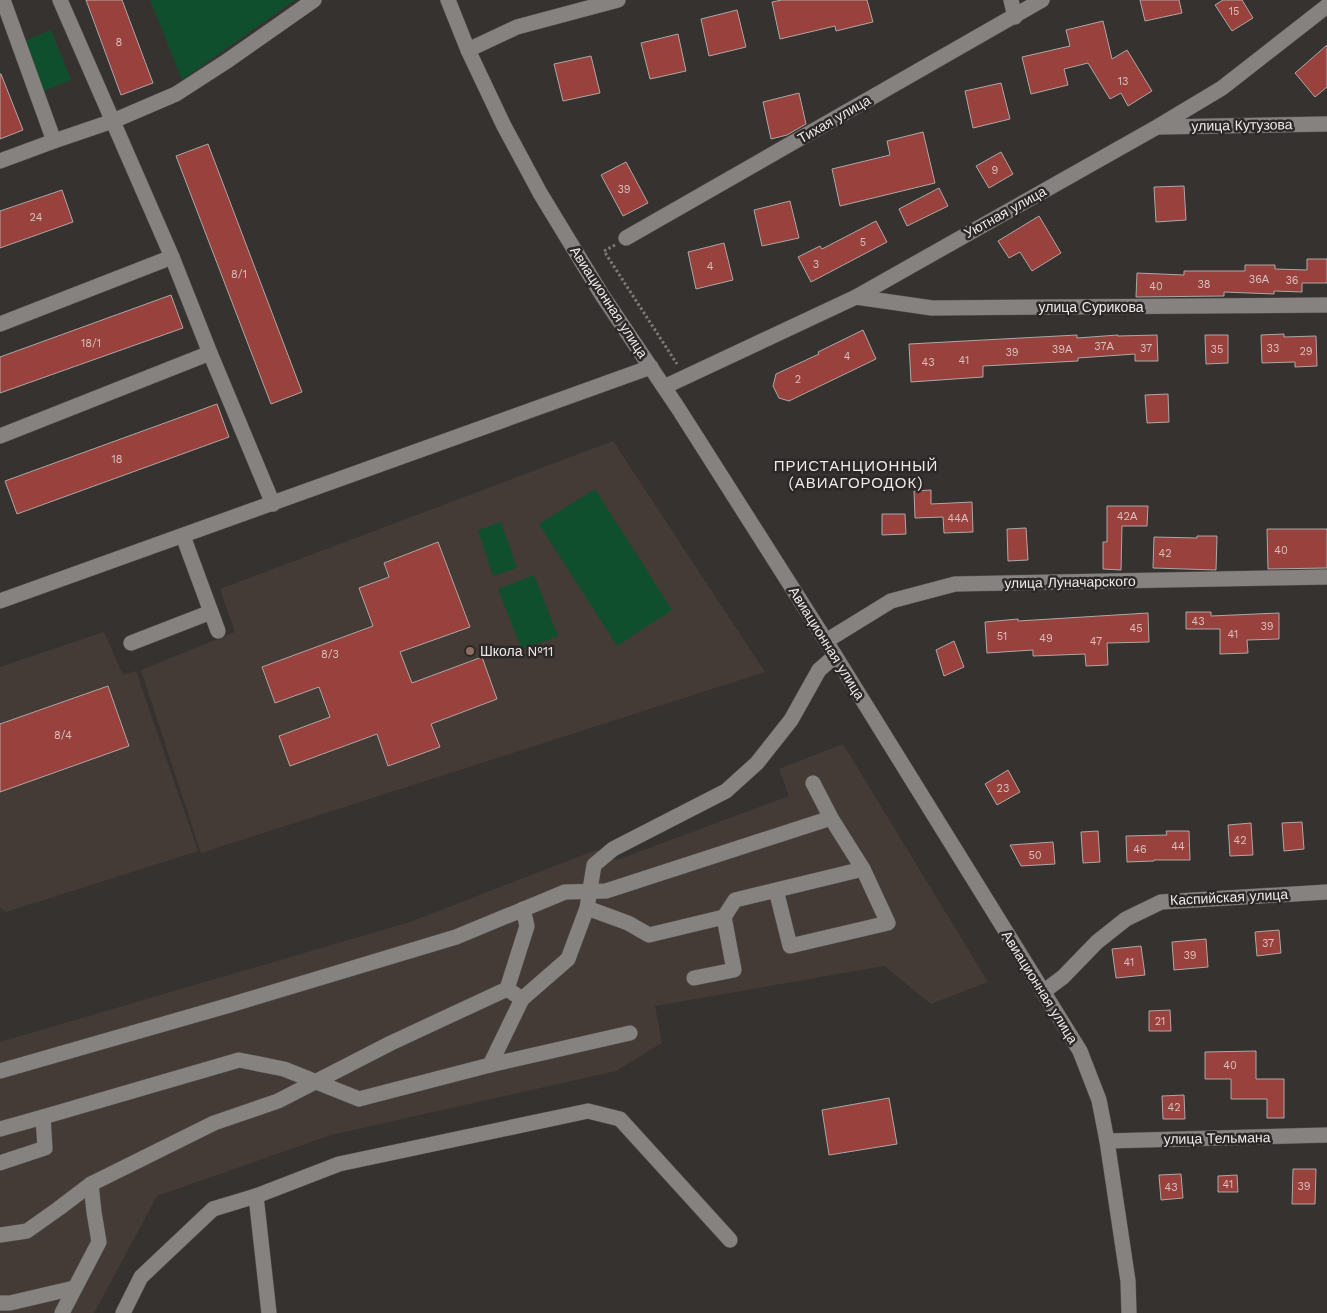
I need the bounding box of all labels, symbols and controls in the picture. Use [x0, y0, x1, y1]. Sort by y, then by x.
house number: 15 [1229, 5, 1239, 18]
house number: 8 [116, 36, 123, 49]
house number: 13 [1118, 75, 1128, 88]
street label: Тихая улица [795, 92, 873, 146]
street label: улица Кутузова [1191, 116, 1293, 134]
house number: 9 [992, 164, 999, 177]
house number: 39 [617, 183, 631, 196]
street label: Уютная улица [961, 183, 1049, 241]
house number: 24 [30, 211, 43, 224]
house number: 5 [860, 236, 866, 249]
street label: Авиационная улица [567, 243, 651, 361]
house number: 3 [813, 258, 819, 271]
house number: 4 [707, 260, 714, 273]
house number: 8/1 [231, 268, 247, 281]
house number: 36А [1249, 273, 1270, 286]
house number: 36 [1285, 274, 1299, 287]
house number: 38 [1197, 278, 1211, 291]
house number: 40 [1149, 280, 1163, 293]
street label: улица Сурикова [1039, 299, 1144, 315]
house number: 18/1 [81, 337, 101, 350]
house number: 37А [1094, 340, 1114, 353]
house number: 37 [1140, 342, 1152, 355]
house number: 33 [1267, 342, 1279, 355]
house number: 39А [1052, 343, 1073, 356]
house number: 35 [1211, 343, 1223, 356]
house number: 29 [1299, 345, 1313, 358]
house number: 39 [1005, 346, 1019, 359]
house number: 4 [844, 350, 851, 363]
house number: 41 [959, 354, 969, 367]
house number: 43 [921, 356, 935, 369]
house number: 2 [795, 373, 801, 386]
house number: 18 [111, 453, 123, 466]
district label: ПРИСТАНЦИОННЫЙ (АВИАГОРОДОК) [774, 457, 938, 492]
house number: 42А [1117, 510, 1138, 523]
house number: 44А [948, 512, 969, 525]
house number: 40 [1274, 544, 1288, 557]
house number: 42 [1158, 547, 1172, 560]
street label: улица Луначарского [1004, 573, 1136, 591]
street label: Авиационная улица [786, 584, 868, 703]
house number: 43 [1191, 615, 1205, 628]
house number: 39 [1260, 620, 1274, 633]
house number: 45 [1129, 622, 1143, 635]
house number: 41 [1228, 628, 1238, 641]
house number: 51 [997, 630, 1007, 643]
house number: 49 [1039, 632, 1053, 645]
house number: 47 [1090, 635, 1102, 648]
place label: Школа №11 [480, 643, 554, 659]
marker: Школа №11 [464, 645, 476, 657]
house number: 8/3 [321, 648, 339, 661]
house number: 8/4 [54, 729, 72, 742]
house number: 23 [997, 782, 1009, 795]
house number: 42 [1233, 834, 1247, 847]
house number: 44 [1171, 840, 1185, 853]
house number: 46 [1133, 843, 1147, 856]
house number: 50 [1028, 849, 1042, 862]
street label: Каспийская улица [1170, 886, 1289, 908]
street label: Авиационная улица [999, 928, 1081, 1047]
house number: 37 [1262, 937, 1274, 950]
house number: 39 [1183, 949, 1197, 962]
house number: 41 [1124, 956, 1134, 969]
house number: 21 [1155, 1015, 1165, 1028]
house number: 40 [1223, 1059, 1237, 1072]
house number: 42 [1167, 1101, 1181, 1114]
street label: улица Тельмана [1163, 1129, 1271, 1147]
house number: 41 [1223, 1178, 1233, 1191]
house number: 39 [1297, 1180, 1311, 1193]
house number: 43 [1164, 1181, 1178, 1194]

